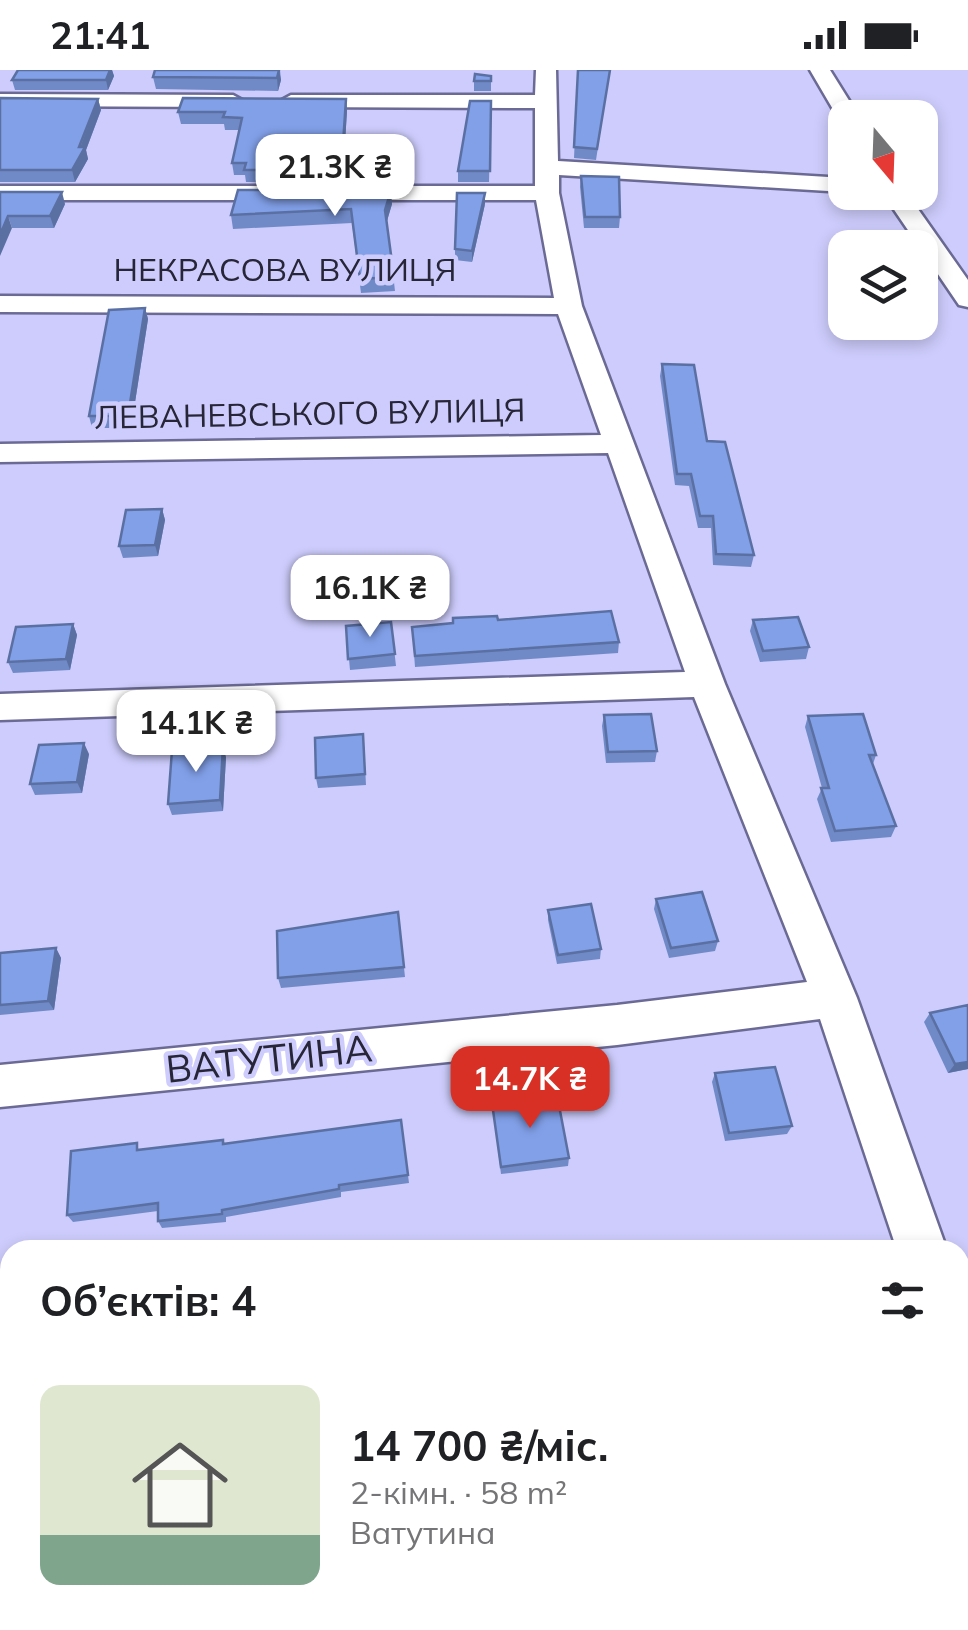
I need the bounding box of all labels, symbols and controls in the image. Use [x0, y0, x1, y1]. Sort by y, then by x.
text: 21:41 [50, 11, 151, 59]
north arrow [828, 100, 938, 210]
map controls [828, 100, 938, 340]
pin: 21.3K ₴ [243, 134, 427, 219]
text: 21.3K ₴ [278, 146, 392, 186]
button: layers [828, 230, 938, 340]
street label: НЕКРАСОВА ВУЛИЦЯ [113, 249, 457, 289]
street label: ЛЕВАНЕВСЬКОГО ВУЛИЦЯ [94, 389, 526, 437]
pin: 16.1K ₴ [278, 555, 462, 640]
text: 16.1K ₴ [313, 567, 427, 607]
pin: 14.1K ₴ [104, 690, 288, 775]
text: 14.1K ₴ [139, 702, 253, 742]
street label: ВАТУТИНА [164, 1023, 374, 1093]
pin: 14.7K ₴ [438, 1046, 622, 1131]
text: 14.7K ₴ [473, 1058, 587, 1098]
icon: filters [875, 1273, 930, 1328]
text: Об’єктів: 4 [40, 1274, 256, 1327]
text: 14 700 ₴/міс. [350, 1419, 608, 1472]
icon: home [120, 1425, 240, 1545]
text: 2-кімн. · 58 m² [350, 1472, 567, 1512]
text: Ватутина [350, 1512, 496, 1552]

